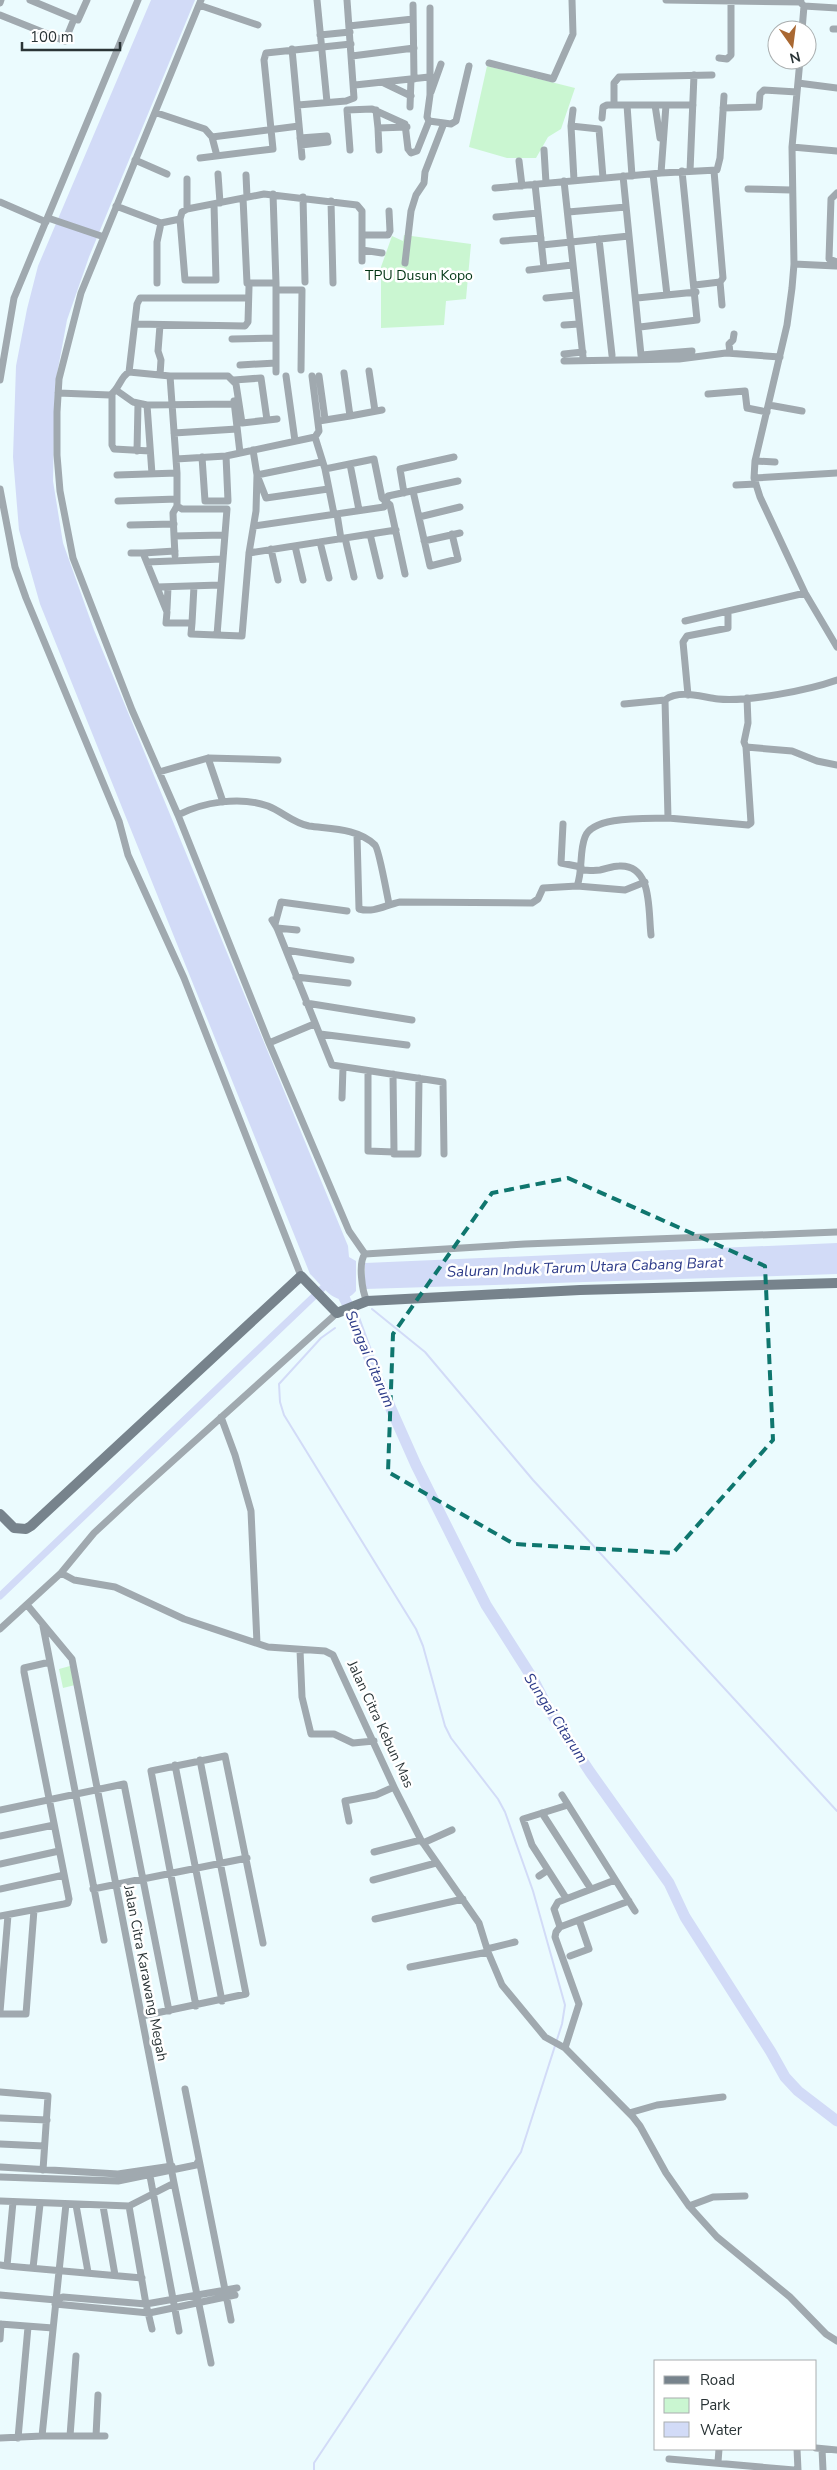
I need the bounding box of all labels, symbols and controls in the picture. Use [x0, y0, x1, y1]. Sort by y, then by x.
scale bar [22, 20, 120, 52]
north arrow [767, 20, 817, 70]
text: 100 m [30, 27, 74, 47]
text: N [788, 47, 802, 68]
park label: TPU Dusun Kopo [365, 266, 473, 285]
water label: Saluran Induk Tarum Utara Cabang Barat [447, 1252, 724, 1282]
water label: Sungai Citarum [341, 1307, 399, 1411]
street label: Jalan Citra Kebun Mas [342, 1657, 418, 1791]
water label: Sungai Citarum [519, 1669, 593, 1767]
street label: Jalan Citra Karawang Megah [119, 1883, 172, 2063]
legend [654, 2360, 817, 2450]
text: Road [700, 2370, 735, 2390]
text: Park [700, 2395, 730, 2415]
text: Water [700, 2420, 743, 2440]

